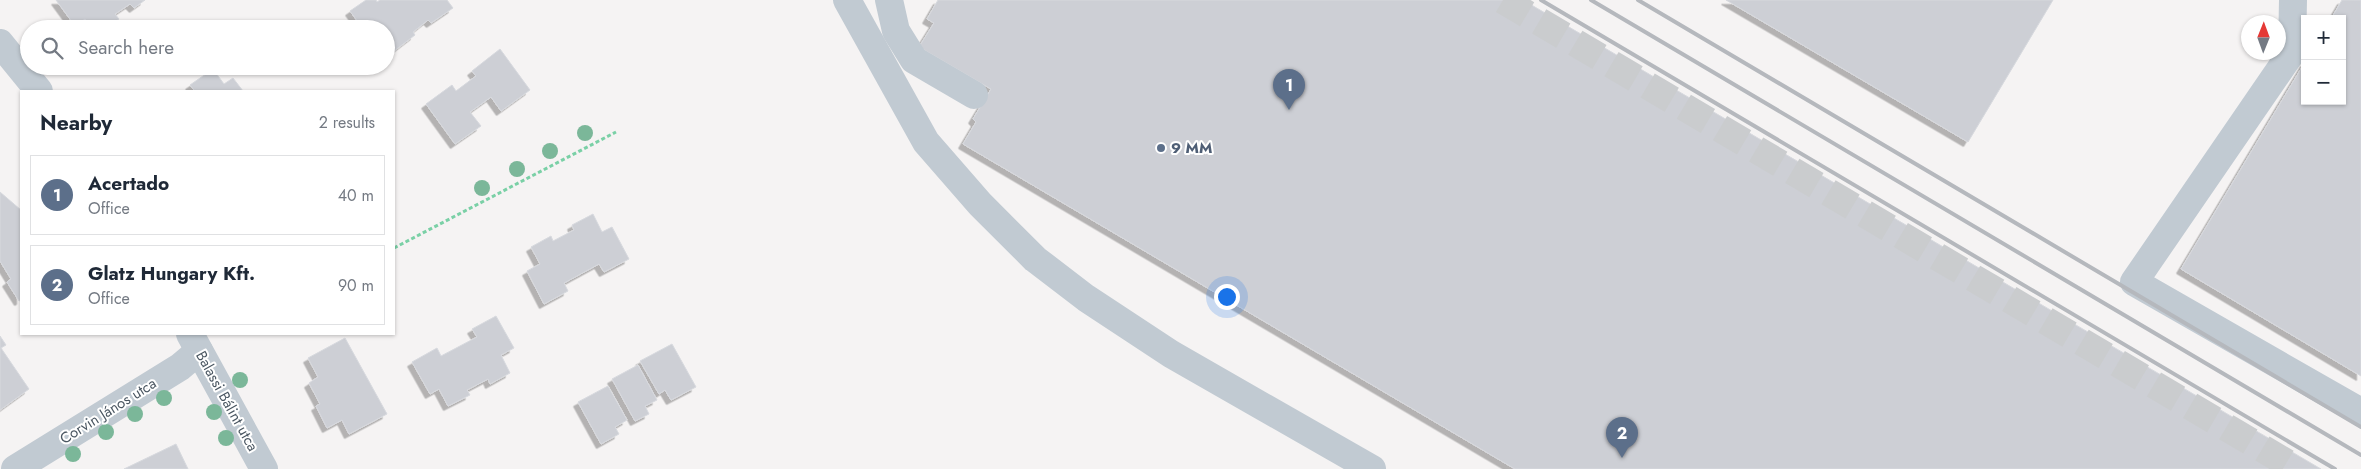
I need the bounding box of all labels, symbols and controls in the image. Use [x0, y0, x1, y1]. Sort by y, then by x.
north arrow [2241, 15, 2286, 60]
map controls [2301, 15, 2346, 105]
button: + [2301, 15, 2346, 60]
search box [20, 20, 395, 75]
icon: search [38, 34, 66, 62]
text: Search here [78, 34, 174, 61]
button: − [2301, 60, 2346, 105]
pin: 1 [1273, 69, 1305, 110]
text: Nearby [40, 108, 112, 138]
text: 2 results [319, 111, 375, 134]
place label: 9 MM [1171, 137, 1212, 159]
marker: 9 MM [1155, 142, 1167, 154]
text: Acertado [88, 170, 169, 197]
text: 1 [53, 184, 61, 207]
text: 40 m [338, 184, 374, 207]
text: Office [88, 197, 130, 220]
text: Glatz Hungary Kft. [88, 260, 255, 287]
text: 2 [52, 274, 62, 297]
text: 90 m [338, 274, 374, 297]
your location [1214, 284, 1240, 310]
text: Office [88, 287, 130, 310]
street label: Balassi Bálint utca [190, 347, 264, 455]
street label: Corvin János utca [55, 372, 161, 450]
pin: 2 [1606, 417, 1638, 458]

